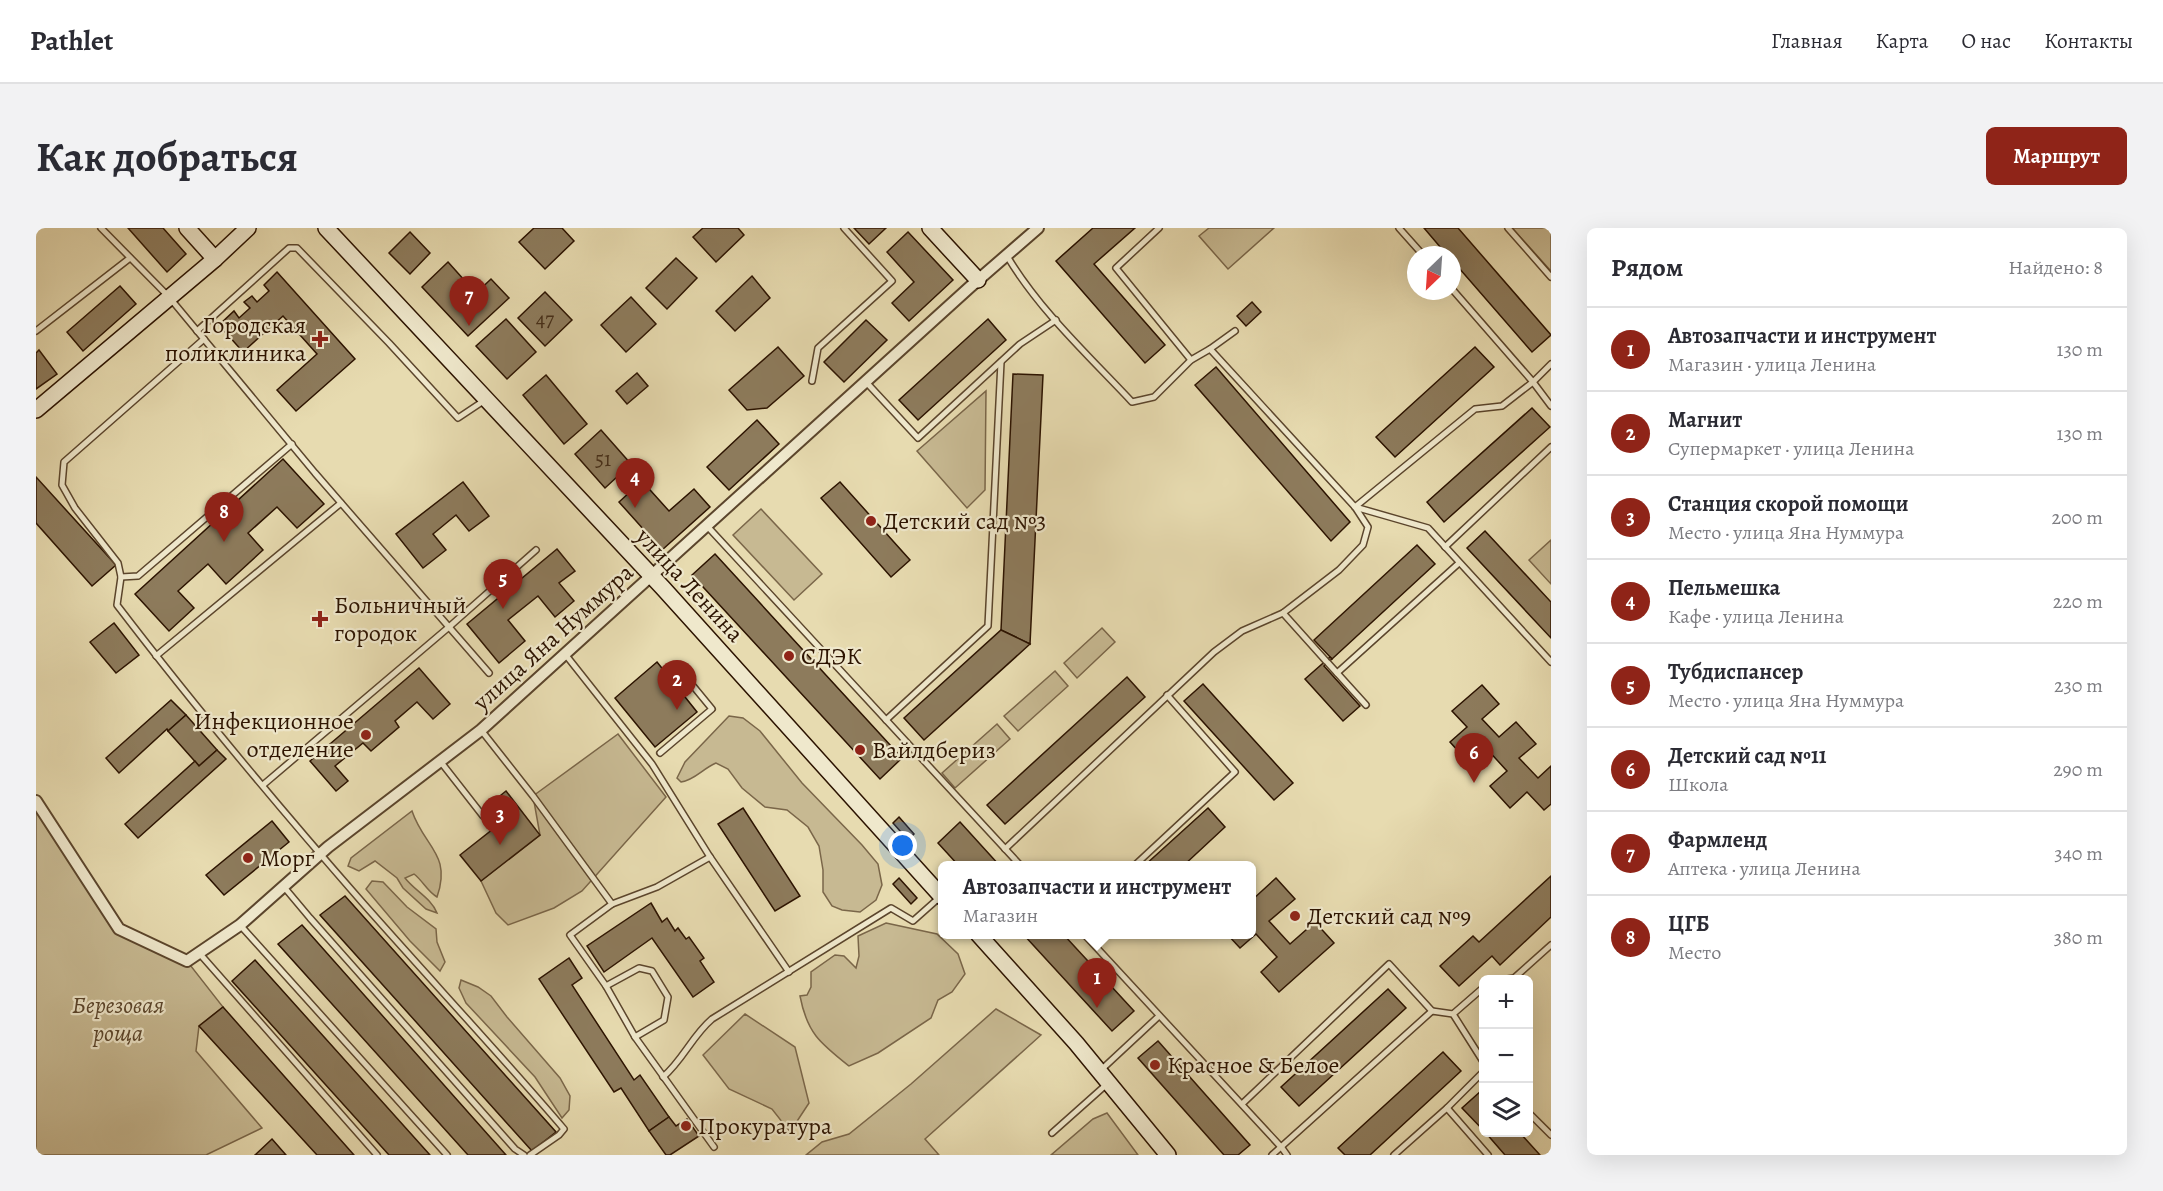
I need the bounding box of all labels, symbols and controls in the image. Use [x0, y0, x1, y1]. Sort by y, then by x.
text: Pathlet [30, 22, 113, 60]
text: Главная [1771, 27, 1843, 55]
text: Карта [1876, 27, 1928, 55]
text: О нас [1961, 27, 2011, 55]
text: Контакты [2044, 27, 2133, 55]
button: Маршрут [1986, 127, 2127, 185]
text: Как добраться [36, 128, 298, 185]
north arrow [1407, 246, 1461, 300]
text: Рядом [1611, 250, 1683, 285]
text: Найдено: 8 [2008, 254, 2103, 281]
pin: 7 [450, 276, 488, 326]
house number: 47 [536, 305, 554, 333]
place label: Городская поликлиника [165, 309, 306, 369]
text: Автозапчасти и инструмент [1668, 321, 1937, 351]
marker: Городская поликлиника [311, 330, 329, 348]
text: 1 [1627, 336, 1634, 363]
text: 130 m [2057, 336, 2103, 363]
text: Магазин · улица Ленина [1668, 351, 1876, 378]
text: Магнит [1668, 405, 1742, 435]
text: 2 [1626, 420, 1635, 447]
text: 130 m [2057, 420, 2103, 447]
text: Супермаркет · улица Ленина [1668, 435, 1914, 462]
house number: 51 [595, 445, 611, 473]
pin: 4 [616, 458, 654, 508]
text: Станция скорой помощи [1668, 489, 1909, 519]
pin: 8 [204, 492, 243, 542]
text: 3 [1626, 504, 1635, 531]
text: 200 m [2052, 504, 2103, 531]
place label: Детский сад №3 [883, 505, 1046, 537]
marker: Детский сад №3 [864, 514, 878, 528]
text: Место · улица Яна Нуммура [1668, 519, 1904, 546]
street label: улица Ленина [628, 520, 751, 649]
street label: улица Яна Нуммура [465, 556, 640, 718]
pin: 5 [484, 560, 522, 609]
text: Пельмешка [1668, 573, 1780, 603]
text: 4 [1626, 588, 1635, 615]
text: 220 m [2053, 588, 2103, 615]
place label: Больничный городок [334, 589, 466, 649]
text: Кафе · улица Ленина [1668, 603, 1844, 630]
marker: Больничный городок [311, 610, 329, 628]
place label: СДЭК [801, 640, 862, 672]
marker: СДЭК [782, 649, 796, 663]
text: Тубдиспансер [1668, 657, 1803, 687]
pin: 2 [658, 660, 696, 710]
text: 5 [1626, 672, 1635, 699]
text: 230 m [2054, 672, 2103, 699]
text: Место · улица Яна Нуммура [1668, 687, 1904, 714]
place label: Инфекционное отделение [194, 705, 354, 765]
marker: Инфекционное отделение [359, 728, 373, 742]
place label: Вайлдбериз [872, 734, 996, 766]
pin: 6 [1454, 734, 1494, 783]
text: Детский сад №11 [1668, 741, 1827, 771]
marker: Вайлдбериз [853, 743, 867, 757]
text: 6 [1626, 756, 1635, 783]
text: 290 m [2053, 756, 2103, 783]
text: Школа [1668, 771, 1728, 798]
pin: 3 [480, 796, 520, 845]
text: Фармленд [1668, 825, 1767, 855]
your location [888, 831, 917, 860]
text: 7 [1626, 840, 1635, 867]
text: 340 m [2054, 840, 2103, 867]
place label: Морг [260, 842, 315, 874]
marker: Морг [241, 851, 255, 865]
text: Аптека · улица Ленина [1668, 855, 1861, 882]
popup [938, 861, 1256, 939]
text: Автозапчасти и инструмент [963, 872, 1231, 902]
place label: Детский сад №9 [1307, 900, 1471, 932]
text: Магазин [963, 902, 1038, 929]
marker: Детский сад №9 [1288, 909, 1302, 923]
text: ЦГБ [1668, 909, 1709, 939]
text: 8 [1626, 924, 1635, 951]
text: 380 m [2054, 924, 2103, 951]
text: Место [1668, 939, 1721, 966]
pin: 1 [1078, 958, 1116, 1008]
map controls [1479, 975, 1533, 1137]
button: + [1479, 975, 1533, 1029]
park label: Березовая роща [72, 989, 164, 1049]
button: − [1479, 1029, 1533, 1083]
place label: Красное & Белое [1167, 1049, 1340, 1081]
marker: Красное & Белое [1148, 1058, 1162, 1072]
button: layers [1479, 1083, 1533, 1137]
place label: Прокуратура [698, 1110, 832, 1142]
marker: Прокуратура [679, 1119, 693, 1133]

